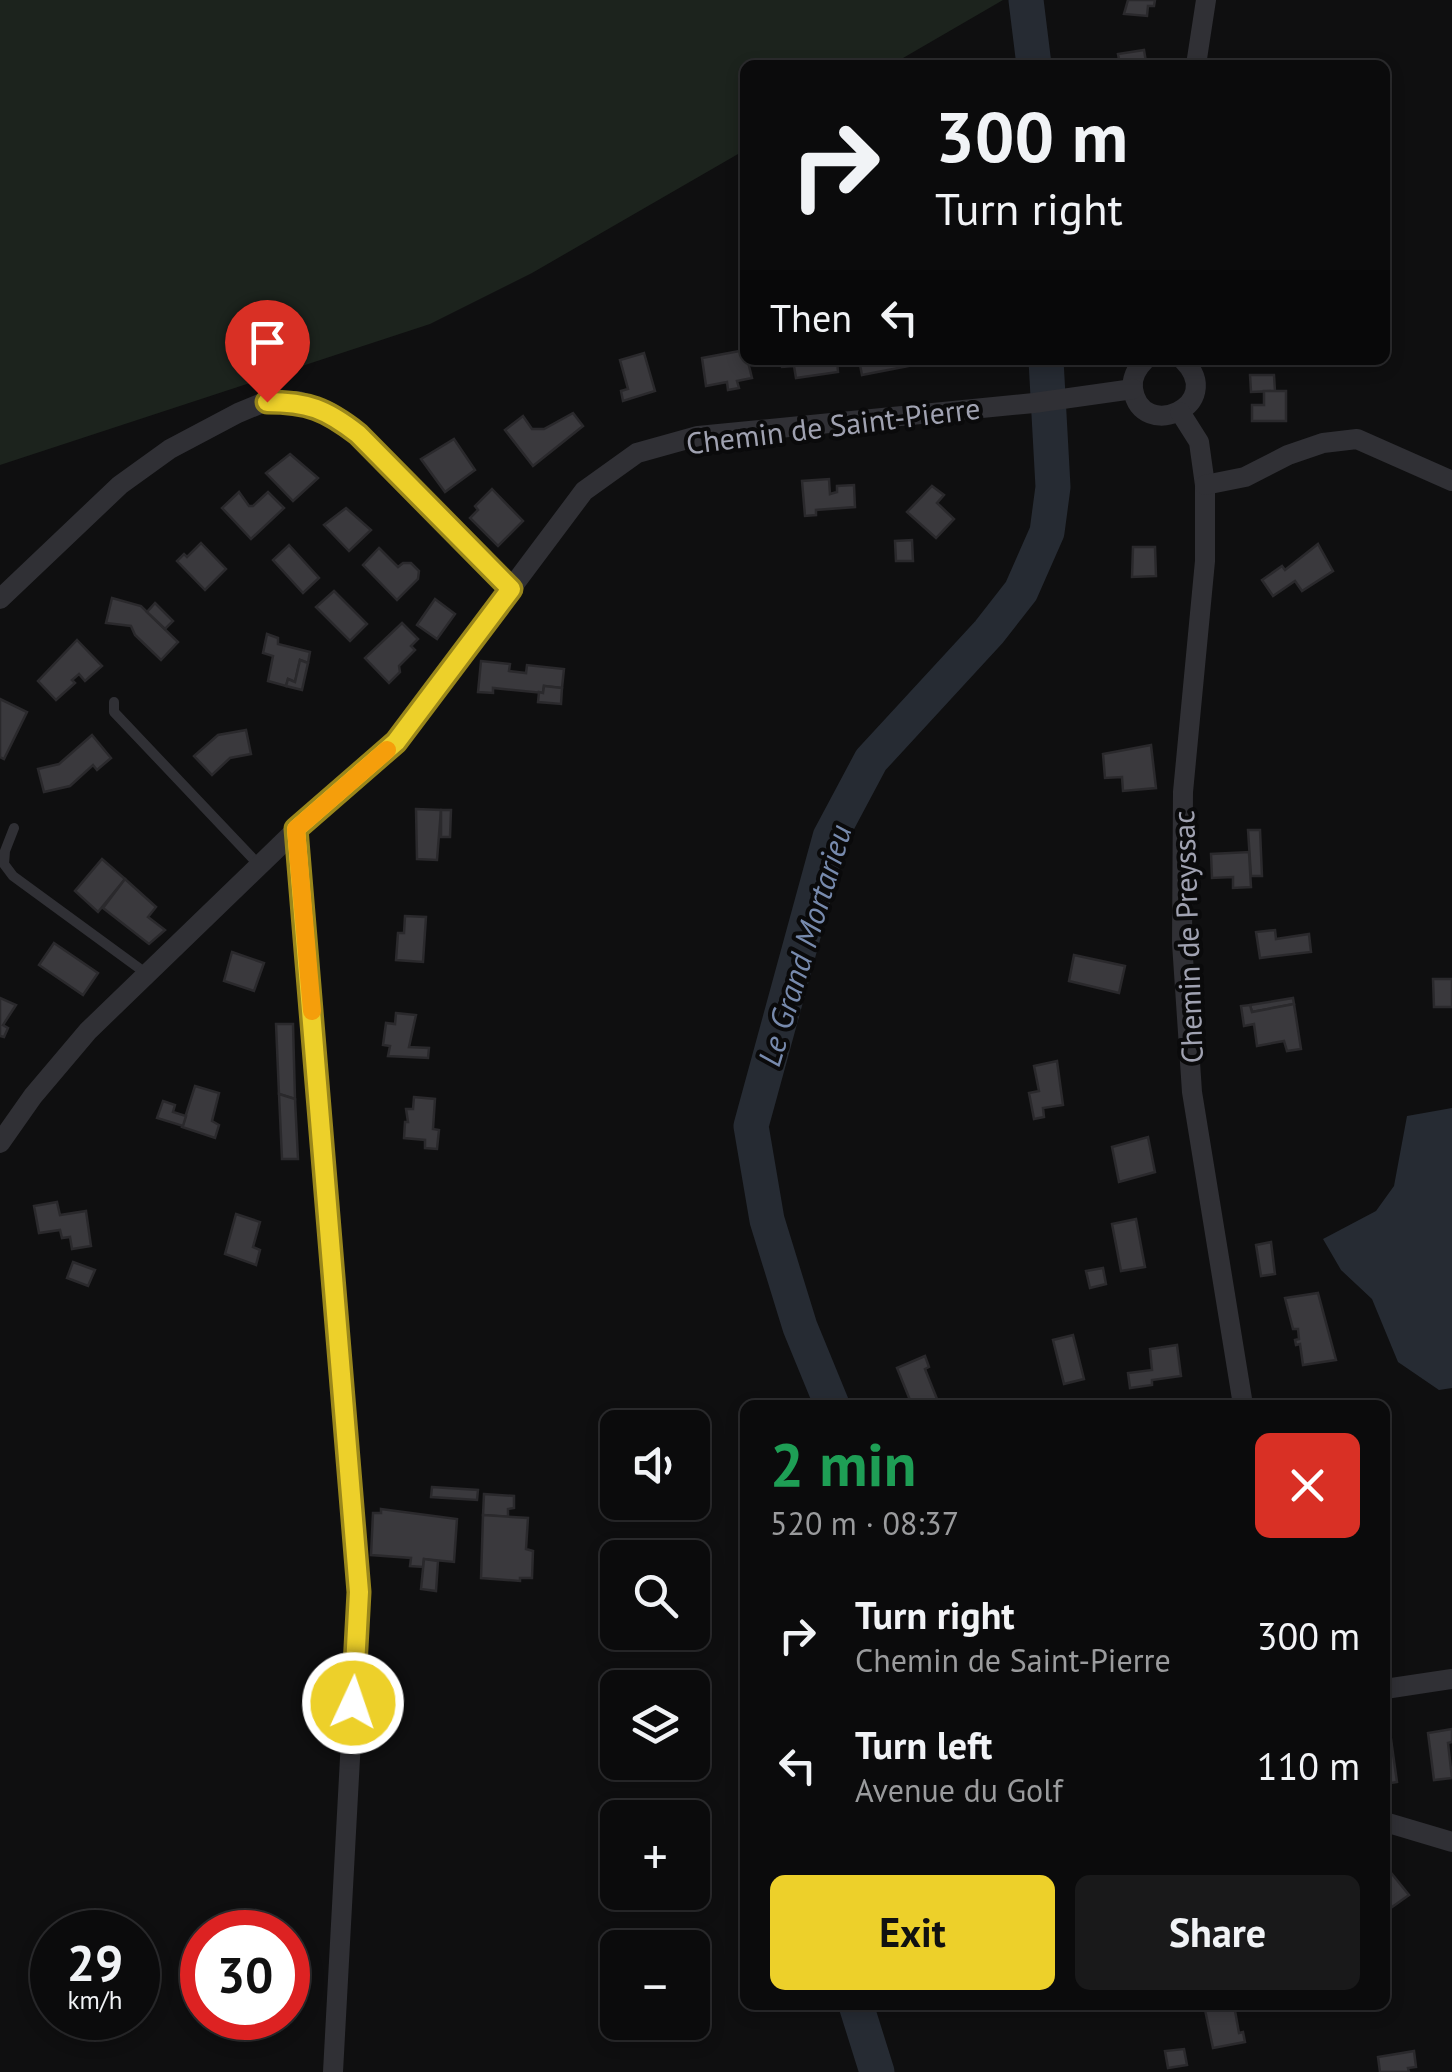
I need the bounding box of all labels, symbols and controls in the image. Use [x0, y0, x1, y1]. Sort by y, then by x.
text: 300 m [935, 91, 1128, 181]
icon: right [770, 100, 900, 230]
text: Turn right [935, 179, 1123, 237]
icon: left [872, 290, 927, 345]
text: Then [770, 293, 852, 342]
pin [225, 300, 310, 403]
icon: arrive [240, 315, 295, 370]
street label: Chemin de Saint-Pierre [684, 388, 982, 462]
street label: Chemin de Preyssac [1163, 810, 1211, 1064]
water label: Le Grand Mortarieu [747, 819, 861, 1071]
map controls [600, 1410, 710, 2040]
button: sound [600, 1410, 710, 1520]
text: 2 min [770, 1425, 916, 1503]
button: close [1255, 1433, 1360, 1538]
text: 520 m · 08:37 [770, 1502, 959, 1544]
button: search [600, 1540, 710, 1650]
text: Turn right [855, 1590, 1015, 1639]
icon: right [770, 1608, 825, 1663]
text: 300 m [1257, 1611, 1360, 1660]
text: Chemin de Saint-Pierre [855, 1639, 1171, 1681]
position arrow [301, 1651, 405, 1755]
button: layers [600, 1670, 710, 1780]
text: Turn left [855, 1720, 992, 1769]
icon: left [770, 1738, 825, 1793]
text: 110 m [1257, 1741, 1360, 1790]
text: Avenue du Golf [855, 1769, 1063, 1811]
button: + [600, 1800, 710, 1910]
button: Exit [770, 1875, 1055, 1990]
button: Share [1075, 1875, 1360, 1990]
speed limit sign: 30 [180, 1910, 310, 2040]
text: 29 [67, 1930, 123, 1995]
button: − [600, 1930, 710, 2040]
text: km/h [68, 1984, 122, 2016]

